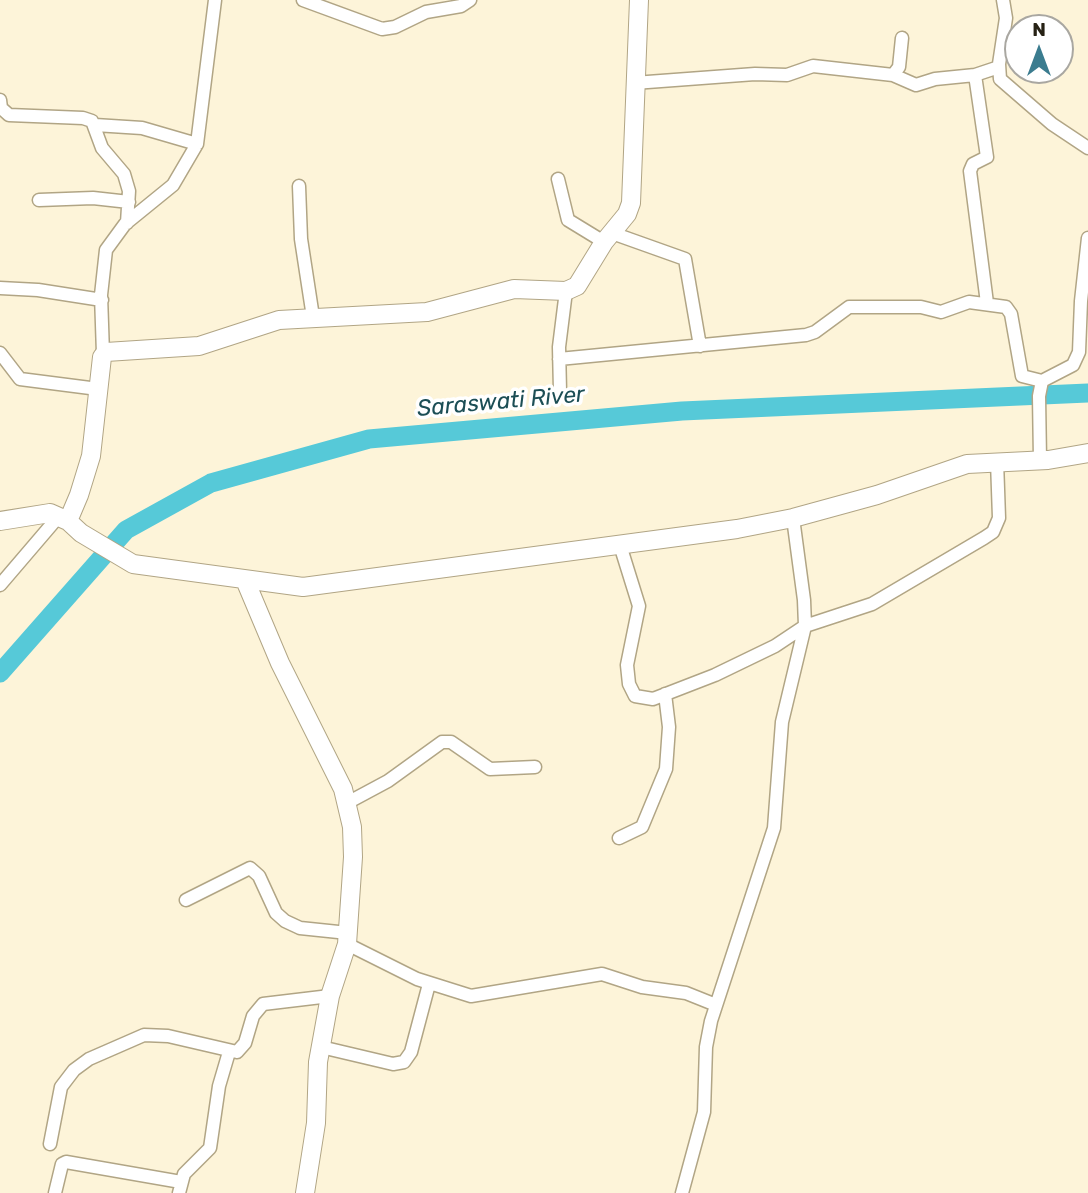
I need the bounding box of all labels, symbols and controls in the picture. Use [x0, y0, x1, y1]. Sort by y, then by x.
north arrow [1004, 14, 1074, 84]
text: N [1032, 18, 1046, 41]
water label: Saraswati River [416, 381, 586, 423]

